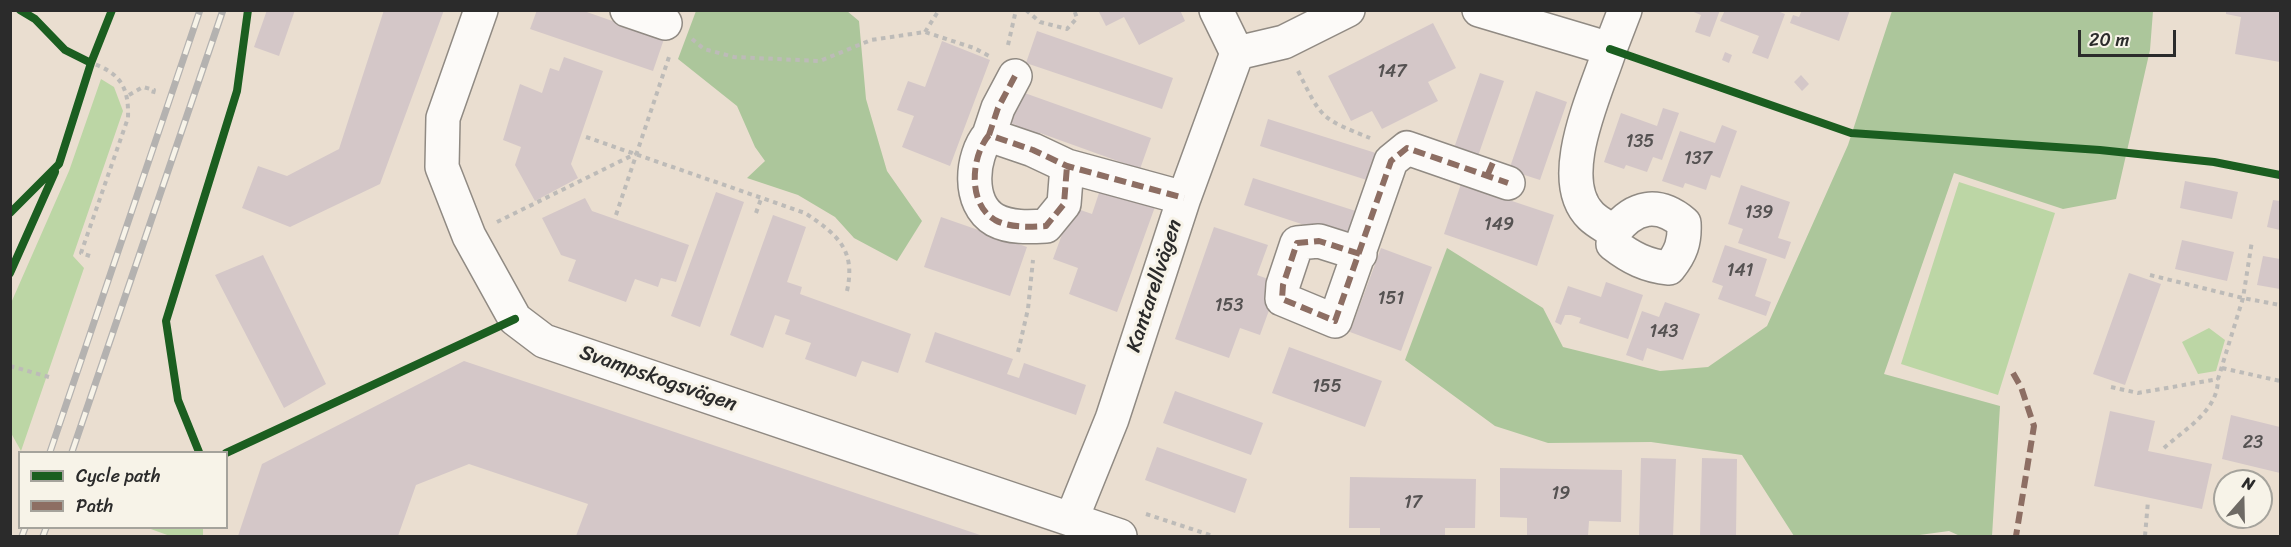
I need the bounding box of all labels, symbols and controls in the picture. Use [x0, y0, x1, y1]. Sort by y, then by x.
scale bar [2081, 18, 2178, 56]
text: 20 m [2089, 24, 2129, 56]
house number: 147 [1377, 61, 1407, 83]
house number: 135 [1626, 131, 1654, 153]
house number: 137 [1684, 148, 1712, 170]
house number: 139 [1745, 202, 1773, 224]
house number: 149 [1484, 214, 1514, 236]
street label: Kantarellvägen [1122, 216, 1188, 356]
house number: 141 [1727, 260, 1753, 282]
house number: 151 [1378, 288, 1404, 310]
house number: 153 [1215, 295, 1243, 317]
house number: 143 [1650, 321, 1678, 343]
street label: Svampskogsvägen [576, 340, 740, 418]
house number: 155 [1312, 376, 1342, 398]
house number: 23 [2243, 432, 2263, 454]
legend [18, 451, 228, 529]
text: Cycle path [76, 460, 160, 492]
text: N [2238, 468, 2259, 499]
north arrow [2213, 469, 2273, 529]
house number: 19 [1552, 483, 1570, 505]
text: Path [76, 490, 113, 522]
house number: 17 [1404, 492, 1422, 514]

